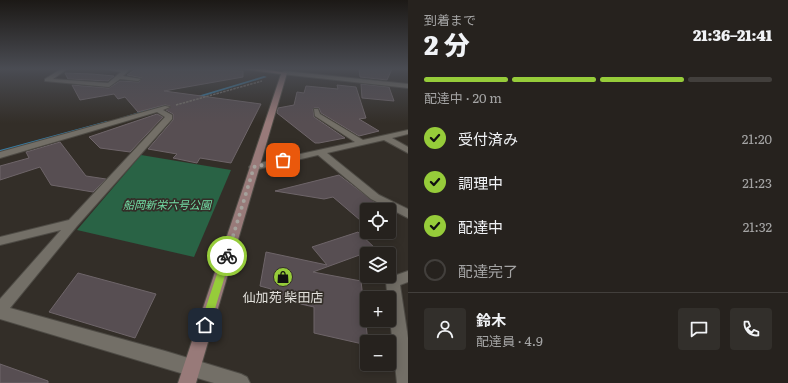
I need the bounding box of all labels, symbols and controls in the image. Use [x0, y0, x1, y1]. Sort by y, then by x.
text: 到着まで [424, 10, 476, 29]
text: 21:36–21:41 [693, 23, 772, 46]
text: 2 分 [424, 24, 470, 63]
text: 配達中 · 20 m [424, 88, 502, 107]
icon: check [424, 127, 446, 149]
text: 受付済み [458, 127, 518, 150]
text: 21:20 [742, 129, 772, 148]
pin [266, 143, 300, 177]
icon: bag [272, 149, 294, 171]
icon: check [424, 171, 446, 193]
text: 調理中 [458, 171, 503, 194]
text: 21:23 [742, 173, 772, 192]
park label: 船岡新栄六号公園 [123, 196, 213, 212]
map controls [360, 203, 396, 371]
button: locate [360, 203, 396, 239]
icon: check [424, 215, 446, 237]
text: 配達中 [458, 215, 503, 238]
text: 21:32 [743, 217, 772, 236]
courier [207, 236, 247, 276]
icon: bike [216, 245, 238, 267]
button: layers [360, 247, 396, 283]
text: 配達完了 [458, 259, 518, 282]
shop icon: 仙加苑 柴田店 [272, 266, 294, 288]
place label: 仙加苑 柴田店 [243, 287, 323, 306]
button: + [360, 291, 396, 327]
pin [188, 308, 222, 342]
button: person [424, 308, 466, 350]
text: 鈴木 [476, 308, 506, 331]
button: chat [678, 308, 720, 350]
button: phone [730, 308, 772, 350]
icon: home [194, 314, 216, 336]
text: 配達員 · 4.9 [476, 331, 543, 350]
button: − [360, 335, 396, 371]

